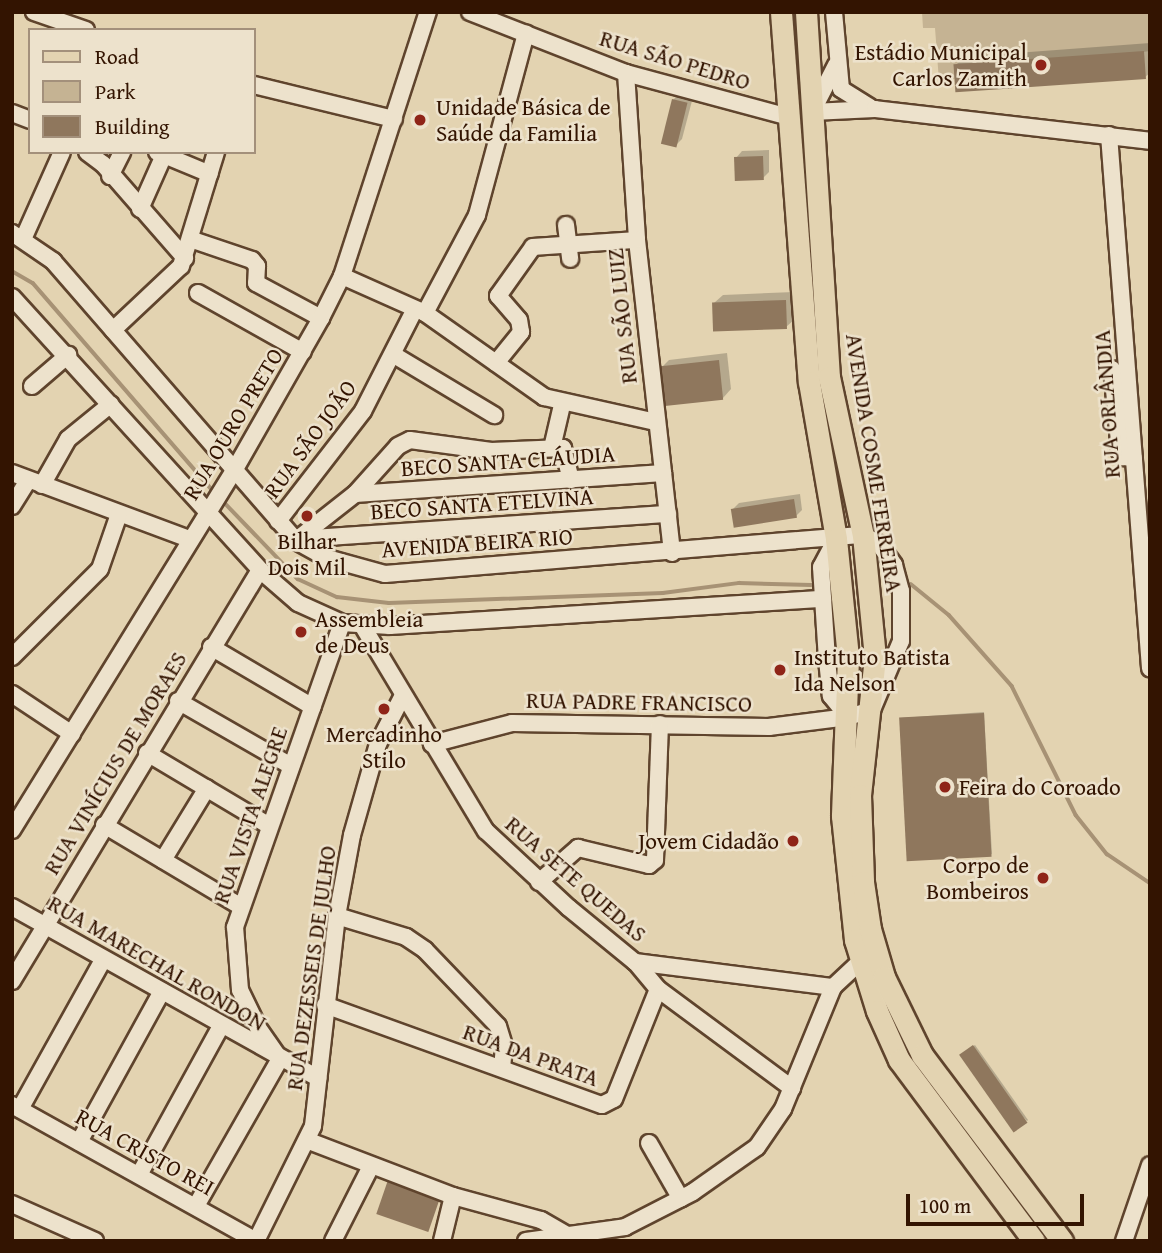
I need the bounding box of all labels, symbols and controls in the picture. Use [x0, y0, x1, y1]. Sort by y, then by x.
street label: RUA SÃO PEDRO [597, 24, 753, 96]
legend [28, 28, 256, 154]
place label: Estádio Municipal Carlos Zamith [855, 38, 1027, 92]
text: Road [95, 41, 139, 72]
marker: Estádio Municipal Carlos Zamith [1033, 57, 1049, 73]
text: Park [95, 76, 136, 107]
place label: Unidade Básica de Saúde da Familia [436, 93, 610, 147]
marker: Unidade Básica de Saúde da Familia [410, 110, 430, 130]
text: Building [95, 111, 169, 142]
street label: RUA SÃO LUIZ [601, 247, 643, 385]
street label: RUA ORLÂNDIA [1088, 329, 1126, 479]
street label: AVENIDA COSME FERREIRA [840, 332, 908, 594]
street label: RUA OURO PRETO [177, 343, 289, 505]
street label: RUA SÃO JOÃO [258, 374, 362, 504]
street label: BECO SANTA CLÁUDIA [400, 440, 616, 482]
street label: BECO SANTA ETELVINA [370, 482, 594, 526]
marker: Bilhar Dois Mil [299, 508, 315, 524]
street label: AVENIDA BEIRA RIO [380, 523, 574, 563]
place label: Bilhar Dois Mil [268, 527, 346, 581]
place label: Assembleia de Deus [315, 605, 423, 659]
marker: Assembleia de Deus [293, 624, 309, 640]
place label: Instituto Batista Ida Nelson [794, 643, 950, 697]
street label: RUA VINÍCIUS DE MORAES [37, 647, 193, 879]
marker: Instituto Batista Ida Nelson [772, 662, 788, 678]
street label: RUA PADRE FRANCISCO [526, 686, 752, 718]
marker: Mercadinho Stilo [376, 701, 392, 717]
place label: Mercadinho Stilo [326, 720, 442, 774]
street label: RUA VISTA ALEGRE [207, 723, 293, 907]
place label: Feira do Coroado [959, 773, 1121, 801]
marker: Feira do Coroado [937, 779, 953, 795]
street label: RUA SETE QUEDAS [500, 810, 652, 948]
place label: Jovem Cidadão [638, 827, 779, 855]
marker: Jovem Cidadão [785, 833, 801, 849]
street label: RUA DEZESSEIS DE JULHO [280, 844, 342, 1092]
place label: Corpo de Bombeiros [926, 851, 1029, 905]
marker: Corpo de Bombeiros [1035, 870, 1051, 886]
street label: RUA MARECHAL RONDON [43, 889, 271, 1037]
street label: RUA DA PRATA [459, 1018, 603, 1092]
street label: RUA CRISTO REI [71, 1103, 219, 1201]
scale bar [910, 1180, 1088, 1224]
text: 100 m [919, 1190, 971, 1221]

